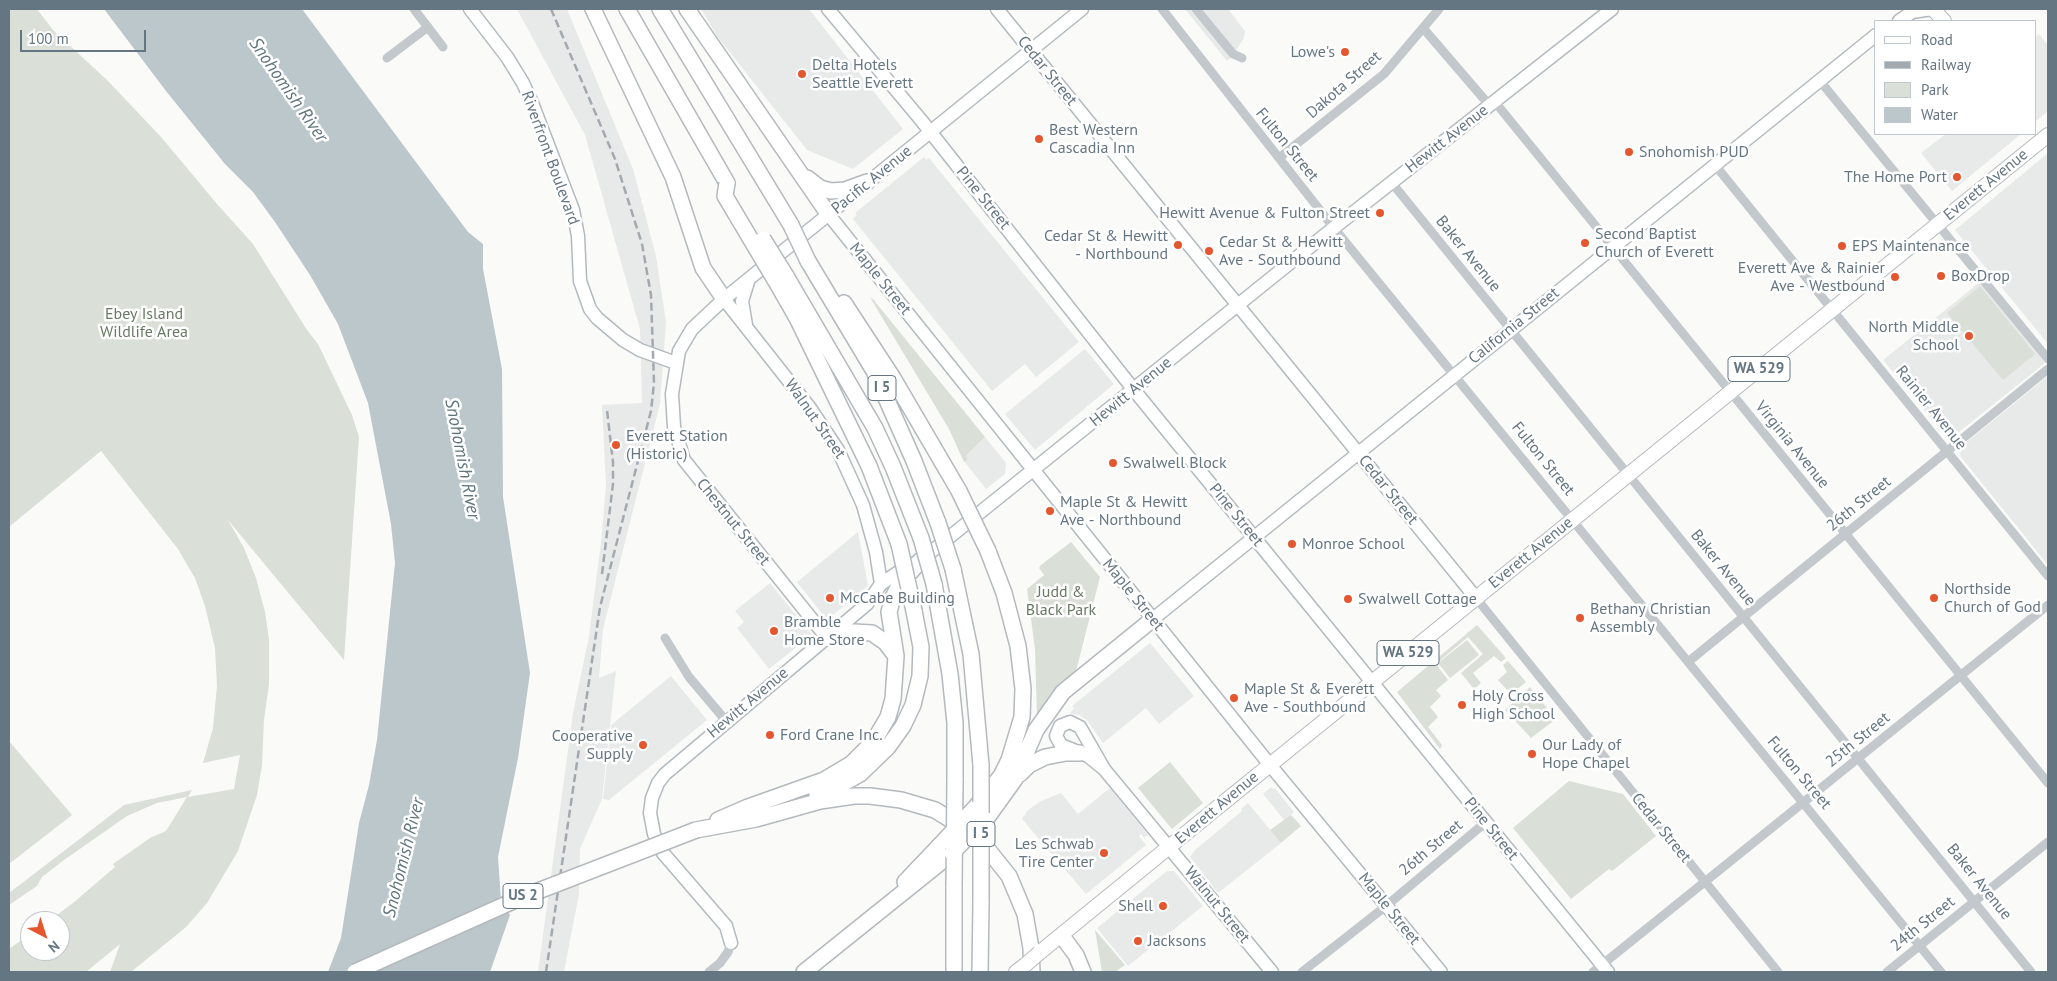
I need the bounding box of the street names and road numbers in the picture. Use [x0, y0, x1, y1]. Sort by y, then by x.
street label: Cedar Street [1013, 32, 1081, 110]
street label: Dakota Street [1303, 47, 1385, 123]
street label: Riverfront Boulevard [517, 88, 583, 228]
street label: Hewitt Avenue [1402, 101, 1492, 177]
street label: Fulton Street [1251, 104, 1323, 186]
street label: Pacific Avenue [828, 142, 916, 218]
street label: Everett Avenue [1940, 145, 2032, 225]
street label: Pine Street [952, 163, 1014, 233]
street label: Baker Avenue [1431, 212, 1505, 296]
street label: Maple Street [845, 239, 915, 319]
street label: California Street [1465, 284, 1563, 368]
street label: Hewitt Avenue [1086, 353, 1176, 431]
road number: WA 529 [1728, 356, 1790, 382]
street label: Rainier Avenue [1891, 362, 1971, 454]
street label: Walnut Street [780, 375, 850, 463]
road number: I 5 [868, 376, 896, 400]
street label: Virginia Avenue [1751, 397, 1833, 493]
street label: Fulton Street [1507, 418, 1579, 500]
street label: Cedar Street [1354, 451, 1422, 529]
street label: 26th Street [1823, 472, 1895, 536]
street label: Chestnut Street [692, 475, 774, 569]
street label: Pine Street [1205, 480, 1267, 550]
street label: Everett Avenue [1485, 513, 1577, 593]
street label: Baker Avenue [1686, 526, 1760, 610]
street label: Maple Street [1098, 555, 1168, 635]
road number: WA 529 [1377, 640, 1439, 666]
street label: Hewitt Avenue [704, 664, 792, 742]
street label: 25th Street [1822, 708, 1894, 772]
street label: Fulton Street [1763, 733, 1835, 813]
street label: Everett Avenue [1171, 768, 1263, 848]
street label: Cedar Street [1627, 789, 1695, 867]
street label: Pine Street [1460, 794, 1522, 864]
street label: 26th Street [1395, 816, 1467, 880]
road number: I 5 [967, 822, 995, 846]
street label: Baker Avenue [1942, 840, 2016, 924]
street label: Walnut Street [1180, 863, 1254, 947]
street label: Maple Street [1354, 869, 1424, 949]
road number: US 2 [503, 884, 543, 908]
street label: 24th Street [1887, 892, 1959, 956]

